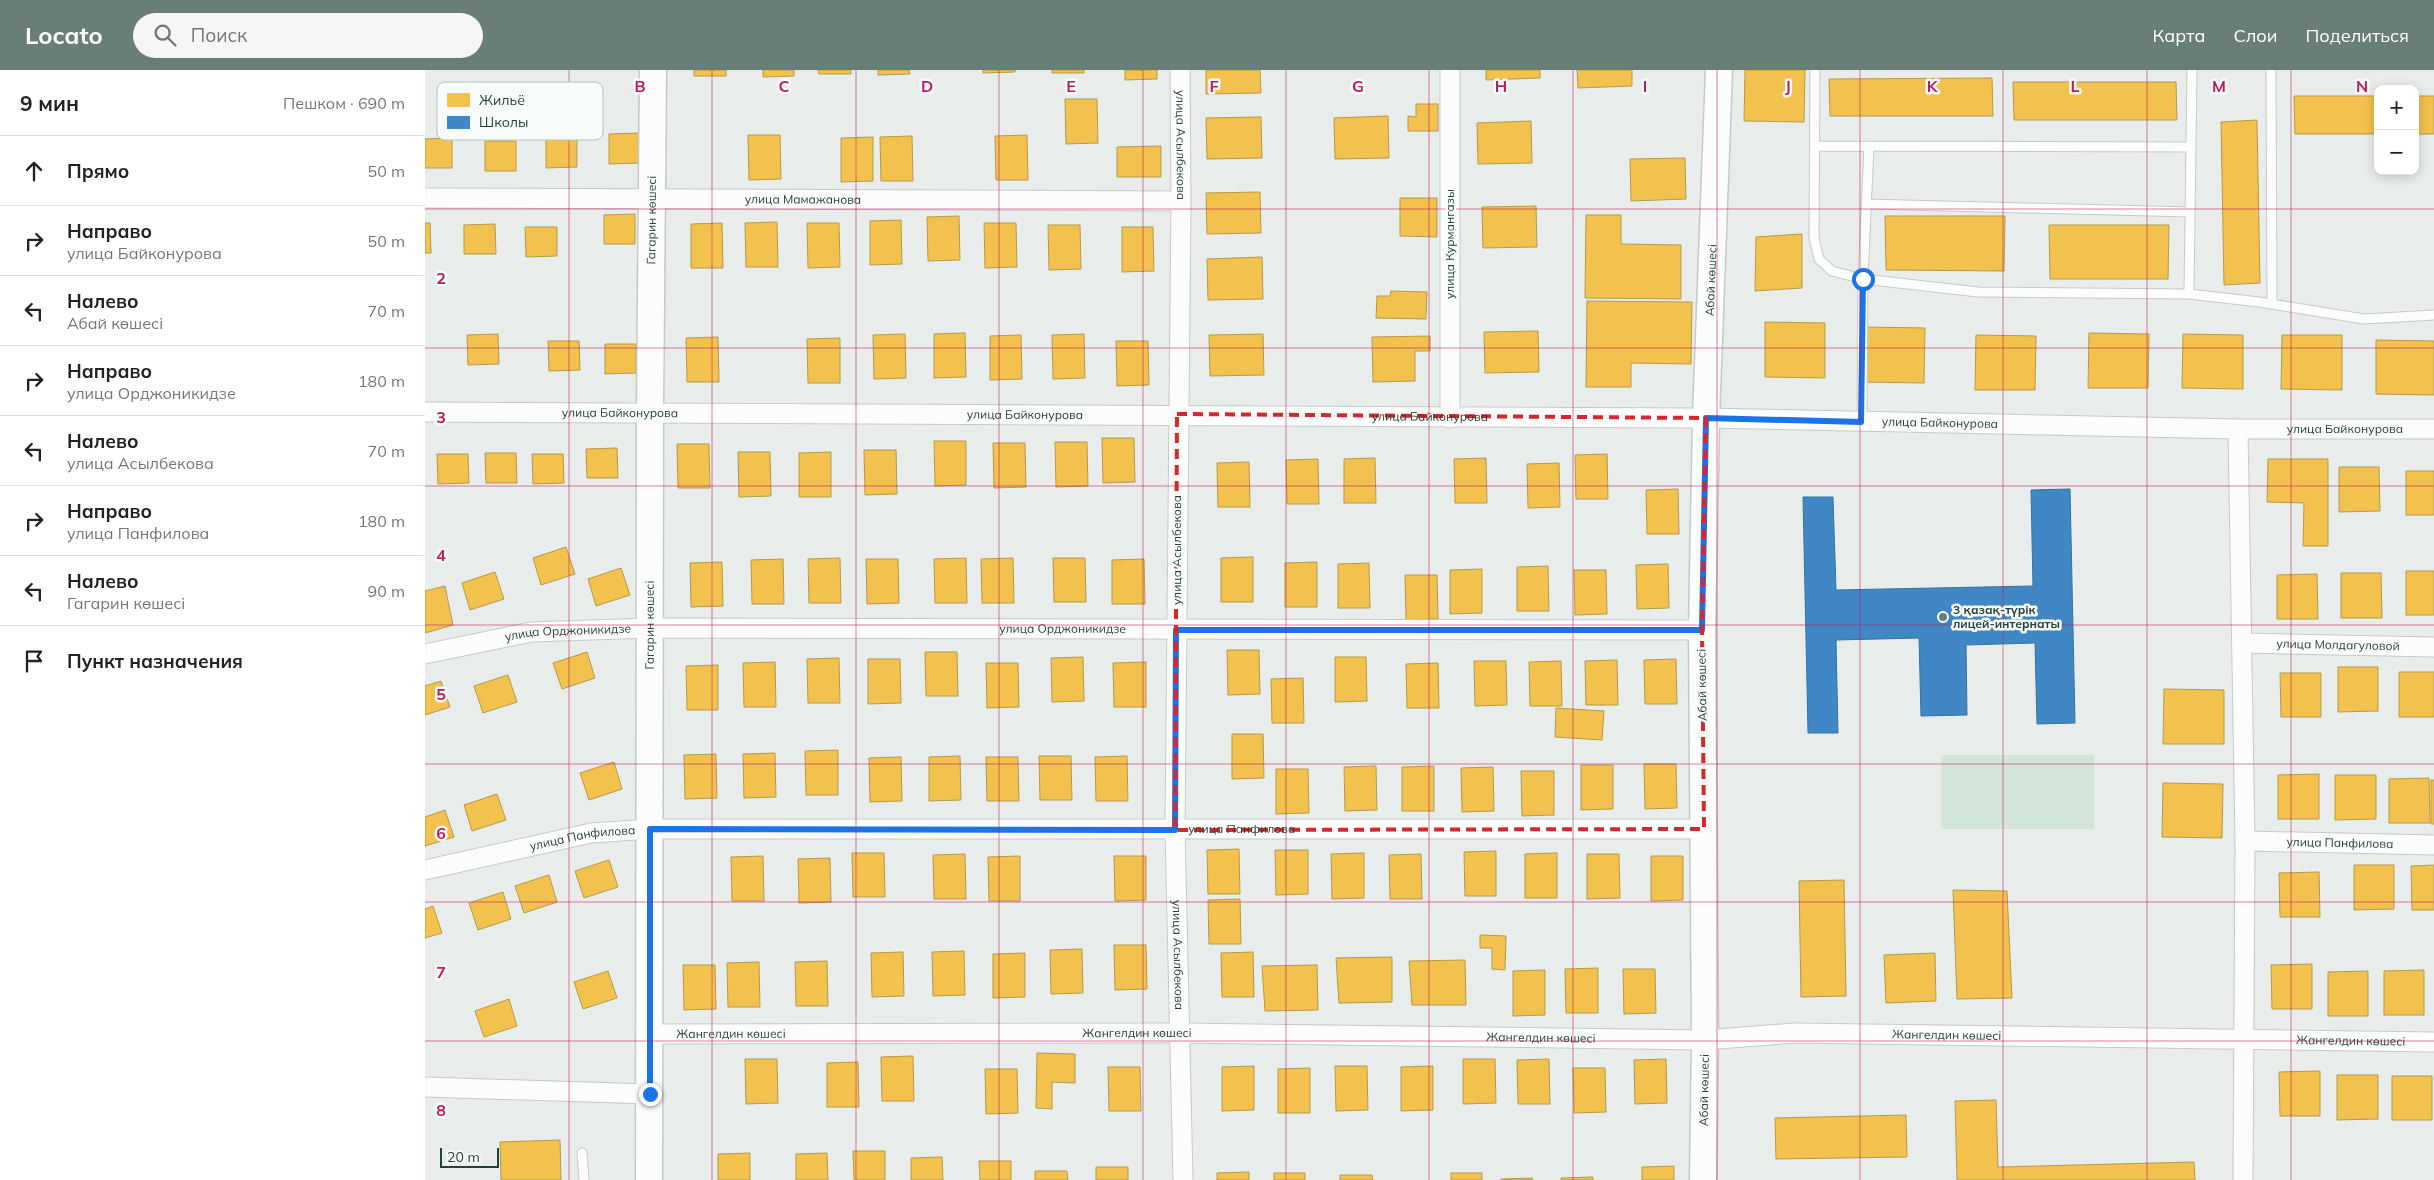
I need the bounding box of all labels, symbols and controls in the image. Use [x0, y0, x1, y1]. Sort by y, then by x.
search box [133, 13, 483, 58]
text: Locato [25, 20, 103, 50]
icon: search [151, 21, 179, 49]
text: Поиск [191, 23, 247, 47]
text: Карта [2153, 24, 2205, 47]
text: Слои [2233, 24, 2278, 47]
text: Поделиться [2306, 24, 2409, 47]
text: B [634, 76, 646, 96]
text: C [779, 76, 790, 96]
text: D [921, 76, 933, 96]
text: E [1066, 76, 1076, 96]
text: F [1209, 76, 1219, 96]
text: G [1352, 76, 1364, 96]
text: H [1495, 76, 1507, 96]
text: I [1643, 76, 1647, 96]
text: J [1785, 76, 1791, 96]
text: K [1927, 76, 1939, 96]
text: L [2071, 76, 2080, 96]
text: M [2212, 76, 2226, 96]
text: N [2356, 76, 2368, 96]
legend [437, 82, 603, 140]
map controls [2374, 85, 2419, 175]
button: + [2374, 85, 2419, 130]
text: 9 мин [20, 90, 79, 116]
street label: улица Асылбекова [1173, 90, 1189, 200]
text: Жильё [479, 91, 525, 109]
text: Пешком · 690 m [283, 93, 405, 113]
text: Школы [479, 113, 528, 131]
button: − [2374, 130, 2419, 175]
icon: ahead [20, 157, 48, 185]
text: Прямо [67, 159, 129, 183]
text: 50 m [368, 161, 405, 181]
street label: Гагарин көшесі [643, 176, 659, 264]
street label: улица Курмангазы [1442, 189, 1457, 299]
street label: улица Мамажанова [745, 191, 861, 207]
text: Направо [67, 219, 152, 243]
icon: right [20, 227, 48, 255]
text: 50 m [368, 231, 405, 251]
text: улица Байконурова [67, 243, 222, 263]
street label: Абай көшесі [1702, 244, 1719, 316]
text: 2 [436, 268, 446, 288]
route start [1852, 268, 1875, 291]
text: Налево [67, 289, 139, 313]
icon: left [20, 297, 48, 325]
text: 70 m [368, 301, 405, 321]
text: Абай көшесі [67, 313, 163, 333]
text: Направо [67, 359, 152, 383]
icon: right [20, 367, 48, 395]
text: 180 m [358, 371, 405, 391]
text: улица Орджоникидзе [67, 383, 236, 403]
street label: улица Байконурова [562, 405, 678, 420]
text: 3 [436, 407, 446, 427]
street label: улица Байконурова [967, 407, 1083, 422]
street label: улица Байконурова [1372, 408, 1488, 424]
street label: улица Байконурова [1882, 414, 1998, 431]
street label: улица Байконурова [2287, 421, 2403, 436]
text: Налево [67, 429, 139, 453]
icon: left [20, 437, 48, 465]
text: 70 m [368, 441, 405, 461]
text: улица Асылбекова [67, 453, 214, 473]
street label: улица Асылбекова [1169, 495, 1184, 605]
text: Направо [67, 499, 152, 523]
icon: right [20, 507, 48, 535]
text: 180 m [358, 511, 405, 531]
text: улица Панфилова [67, 523, 209, 543]
text: 4 [436, 545, 446, 565]
text: Налево [67, 569, 139, 593]
icon: left [20, 577, 48, 605]
text: 90 m [368, 581, 405, 601]
street label: Гагарин көшесі [642, 581, 657, 669]
text: Гагарин көшесі [67, 593, 185, 613]
place label: 3 қазақ-түрік лицей-интернаты [1953, 602, 2060, 631]
marker: 3 қазақ-түрік лицей-интернаты [1937, 611, 1949, 623]
street label: улица Орджоникидзе [503, 621, 632, 644]
street label: улица Орджоникидзе [999, 621, 1126, 636]
street label: улица Молдагуловой [2276, 636, 2400, 653]
icon: arrive [20, 647, 48, 675]
text: Пункт назначения [67, 649, 243, 673]
street label: Абай көшесі [1693, 649, 1710, 721]
text: 5 [436, 684, 446, 704]
street label: улица Панфилова [1188, 821, 1295, 836]
street label: улица Панфилова [528, 822, 636, 853]
text: 6 [436, 823, 446, 843]
street label: улица Панфилова [2286, 834, 2394, 851]
street label: улица Асылбекова [1170, 900, 1187, 1010]
text: 7 [436, 962, 446, 982]
street label: Жангелдин көшесі [1082, 1025, 1192, 1040]
street label: Жангелдин көшесі [676, 1026, 786, 1041]
street label: Жангелдин көшесі [1892, 1026, 2001, 1043]
street label: Жангелдин көшесі [1486, 1029, 1596, 1046]
street label: Жангелдин көшесі [2296, 1032, 2405, 1049]
street label: Абай көшесі [1696, 1054, 1712, 1126]
route end [639, 1083, 662, 1106]
text: 8 [436, 1100, 446, 1120]
scale bar [440, 1145, 499, 1168]
text: 20 m [447, 1148, 480, 1166]

